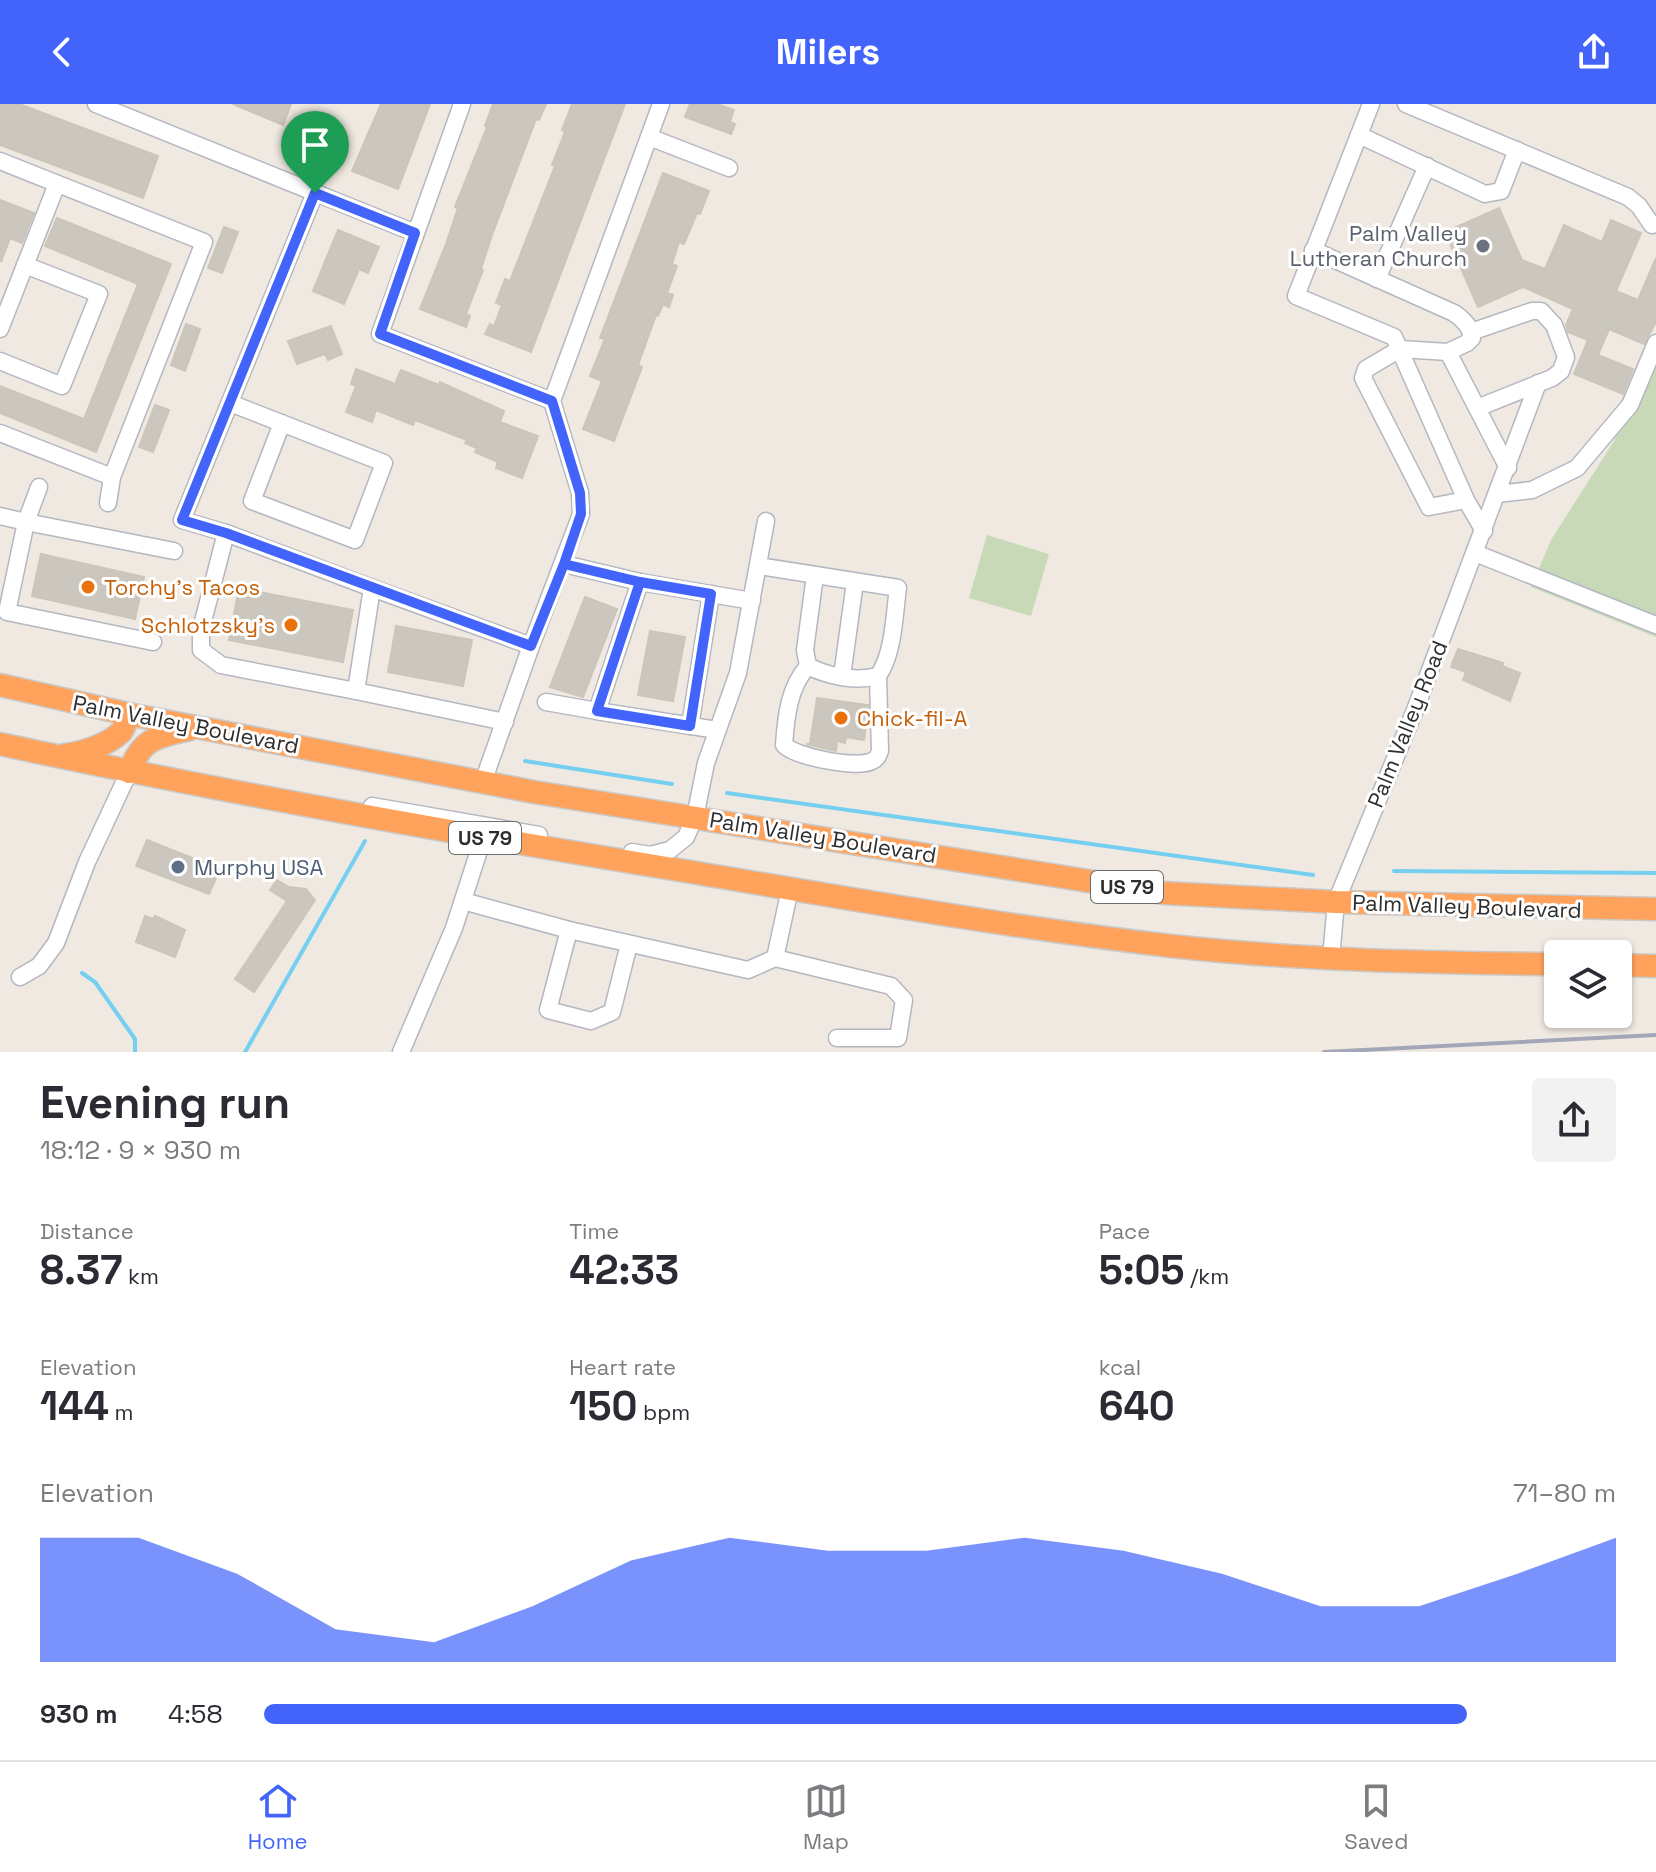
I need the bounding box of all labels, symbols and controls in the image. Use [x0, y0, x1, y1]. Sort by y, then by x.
text: Milers [776, 29, 880, 75]
icon: back [40, 30, 84, 74]
icon: share [1572, 30, 1616, 74]
pin [281, 111, 349, 193]
icon: arrive [293, 123, 337, 167]
place label: Palm Valley Lutheran Church [1290, 219, 1467, 272]
marker: Palm Valley Lutheran Church [1474, 237, 1492, 255]
place label: Torchy's Tacos [104, 573, 260, 601]
marker: Torchy's Tacos [79, 578, 97, 596]
place label: Schlotzsky's [141, 611, 275, 639]
marker: Schlotzsky's [282, 616, 300, 634]
street label: Palm Valley Road [1361, 636, 1453, 812]
street label: Palm Valley Boulevard [71, 688, 301, 760]
place label: Chick-fil-A [857, 704, 967, 732]
marker: Chick-fil-A [832, 709, 850, 727]
street label: Palm Valley Boulevard [707, 805, 939, 869]
road number: US 79 [449, 822, 521, 854]
place label: Murphy USA [194, 853, 323, 881]
marker: Murphy USA [169, 858, 187, 876]
road number: US 79 [1091, 871, 1163, 903]
street label: Palm Valley Boulevard [1352, 888, 1582, 924]
map controls [1544, 940, 1632, 1028]
button: layers [1544, 940, 1632, 1028]
text: Evening run [40, 1075, 290, 1131]
button: share [1532, 1078, 1616, 1162]
text: 18:12 · 9 × 930 m [40, 1133, 241, 1167]
text: Distance [40, 1217, 134, 1245]
text: Time [569, 1217, 619, 1245]
text: Pace [1099, 1217, 1150, 1245]
text: 8.37 [40, 1245, 122, 1296]
text: 42:33 [569, 1245, 679, 1296]
text: 5:05 [1099, 1245, 1185, 1296]
text: km [122, 1262, 159, 1290]
text: /km [1185, 1262, 1229, 1290]
text: Elevation [40, 1353, 136, 1381]
text: Heart rate [569, 1353, 676, 1381]
text: kcal [1099, 1353, 1141, 1381]
text: 144 [40, 1381, 109, 1432]
text: 150 [569, 1381, 637, 1432]
text: 640 [1099, 1381, 1175, 1432]
text: m [109, 1398, 134, 1426]
text: bpm [637, 1398, 690, 1426]
text: Elevation [40, 1476, 154, 1510]
text: 71–80 m [1513, 1476, 1616, 1510]
text: 930 m [40, 1697, 118, 1731]
text: 4:58 [168, 1697, 223, 1731]
tab: Home [248, 1779, 308, 1855]
tab: Map [803, 1779, 849, 1855]
tab: Saved [1344, 1779, 1408, 1855]

